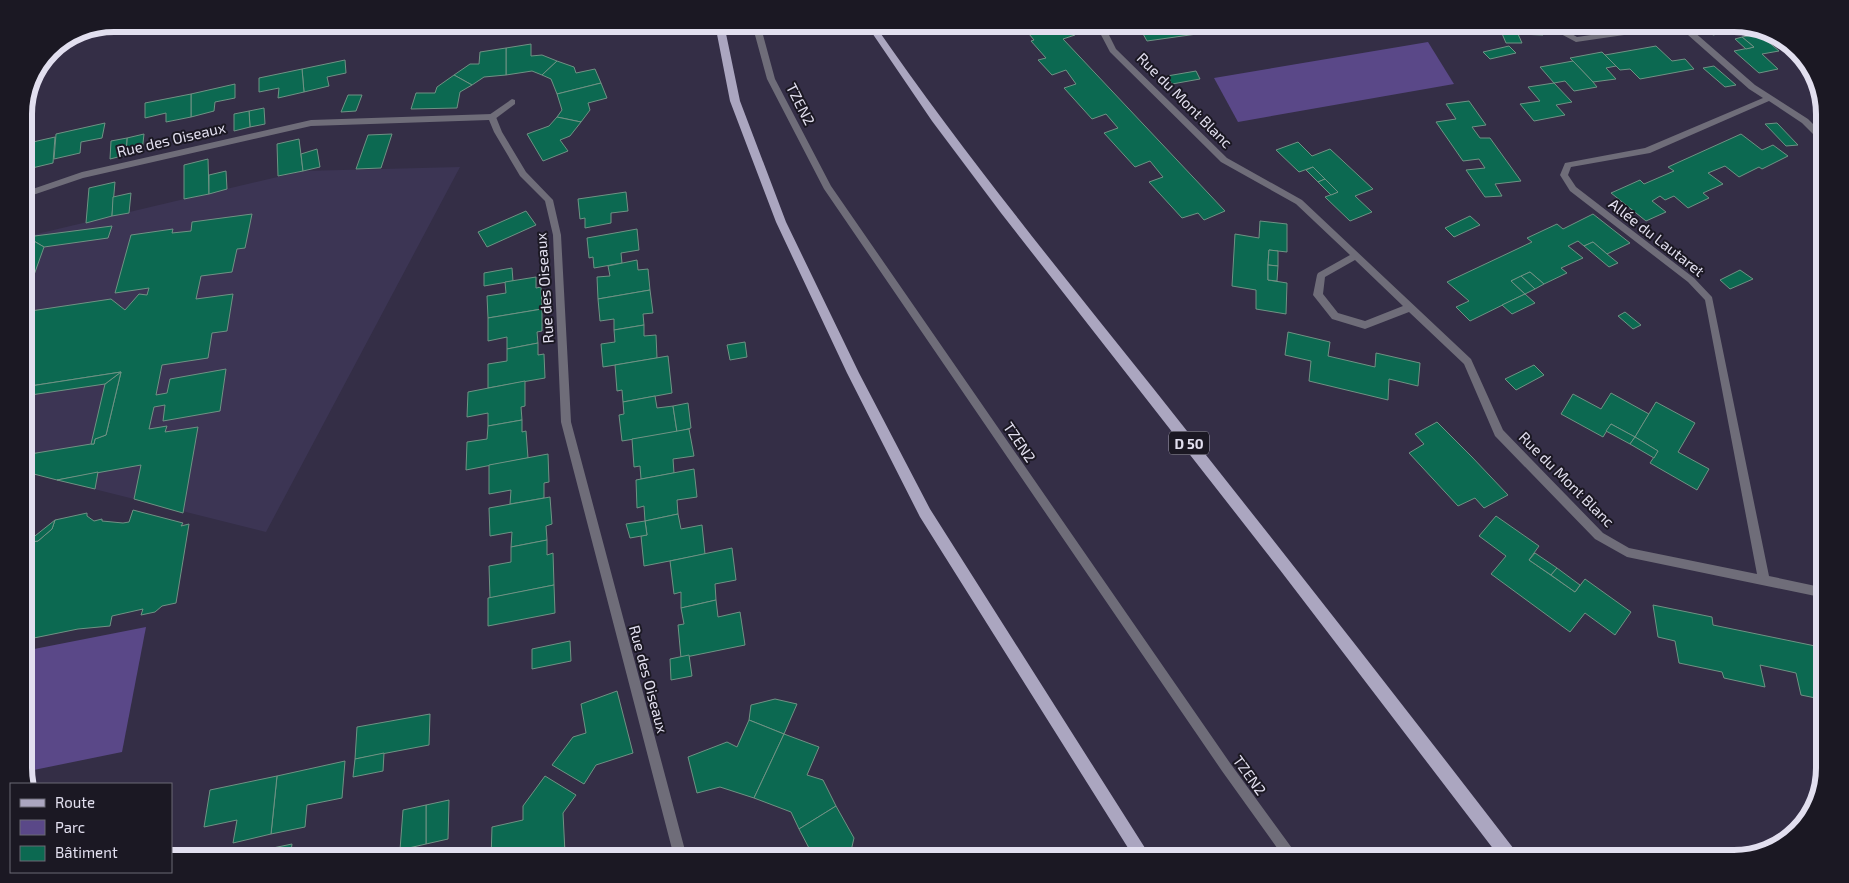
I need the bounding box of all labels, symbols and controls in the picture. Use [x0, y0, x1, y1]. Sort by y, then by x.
street label: Rue du Mont Blanc [1134, 49, 1236, 151]
street label: TZEN2 [783, 80, 819, 128]
street label: Rue des Oiseaux [115, 118, 227, 160]
street label: Allée du Lautaret [1606, 194, 1709, 280]
street label: Rue des Oiseaux [531, 232, 557, 344]
street label: TZEN2 [1000, 418, 1040, 466]
street label: Rue du Mont Blanc [1516, 428, 1618, 530]
road number: D 50 [1169, 432, 1209, 454]
street label: Rue des Oiseaux [626, 623, 672, 735]
street label: TZEN2 [1230, 752, 1270, 798]
legend [10, 783, 172, 873]
text: Route [55, 793, 95, 811]
text: Parc [55, 818, 85, 836]
text: Bâtiment [55, 843, 118, 861]

